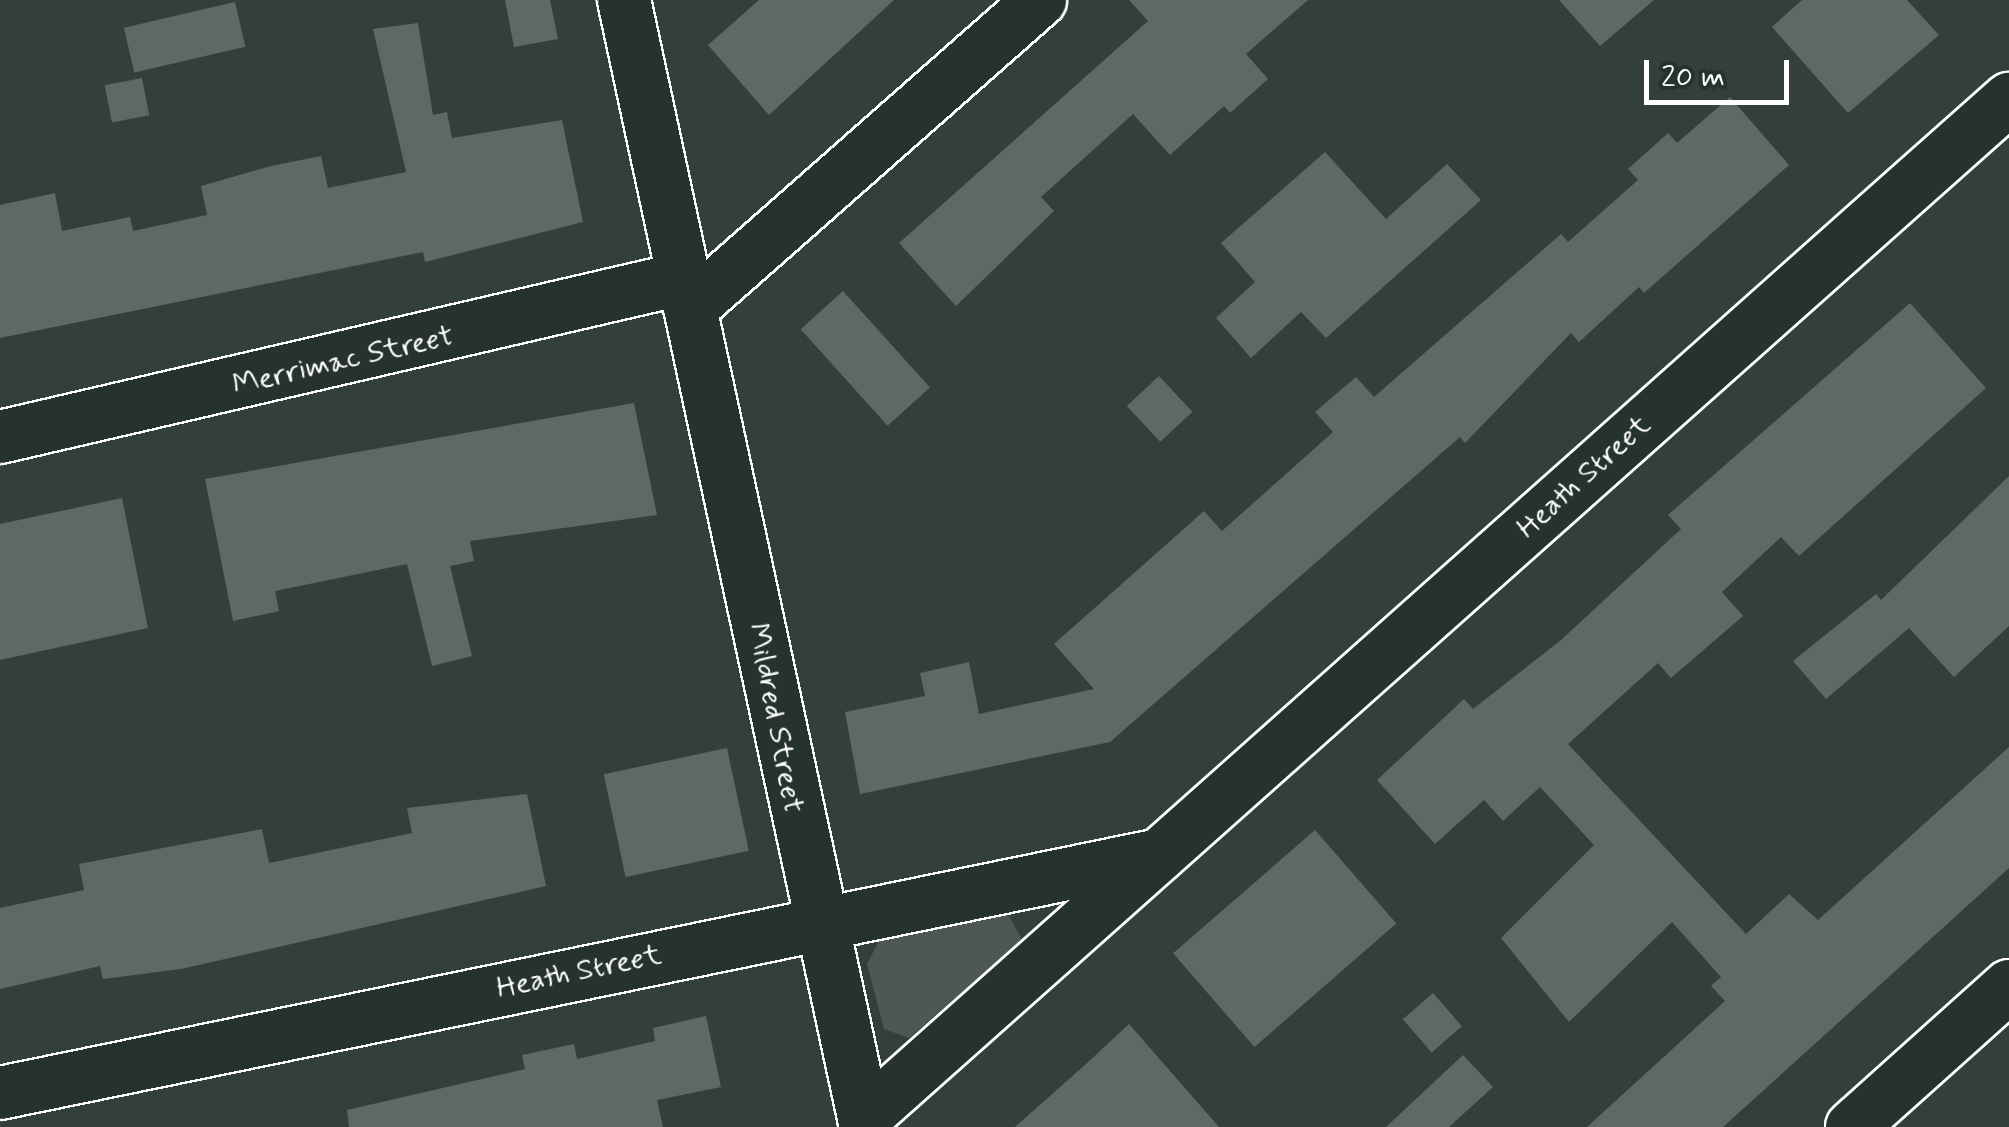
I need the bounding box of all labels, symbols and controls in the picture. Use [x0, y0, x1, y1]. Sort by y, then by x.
scale bar [1649, 40, 1794, 102]
text: 20 m [1661, 58, 1725, 97]
street label: Merrimac Street [230, 318, 456, 404]
street label: Heath Street [1510, 408, 1658, 546]
street label: Mildred Street [739, 621, 811, 815]
street label: Heath Street [493, 937, 665, 1007]

